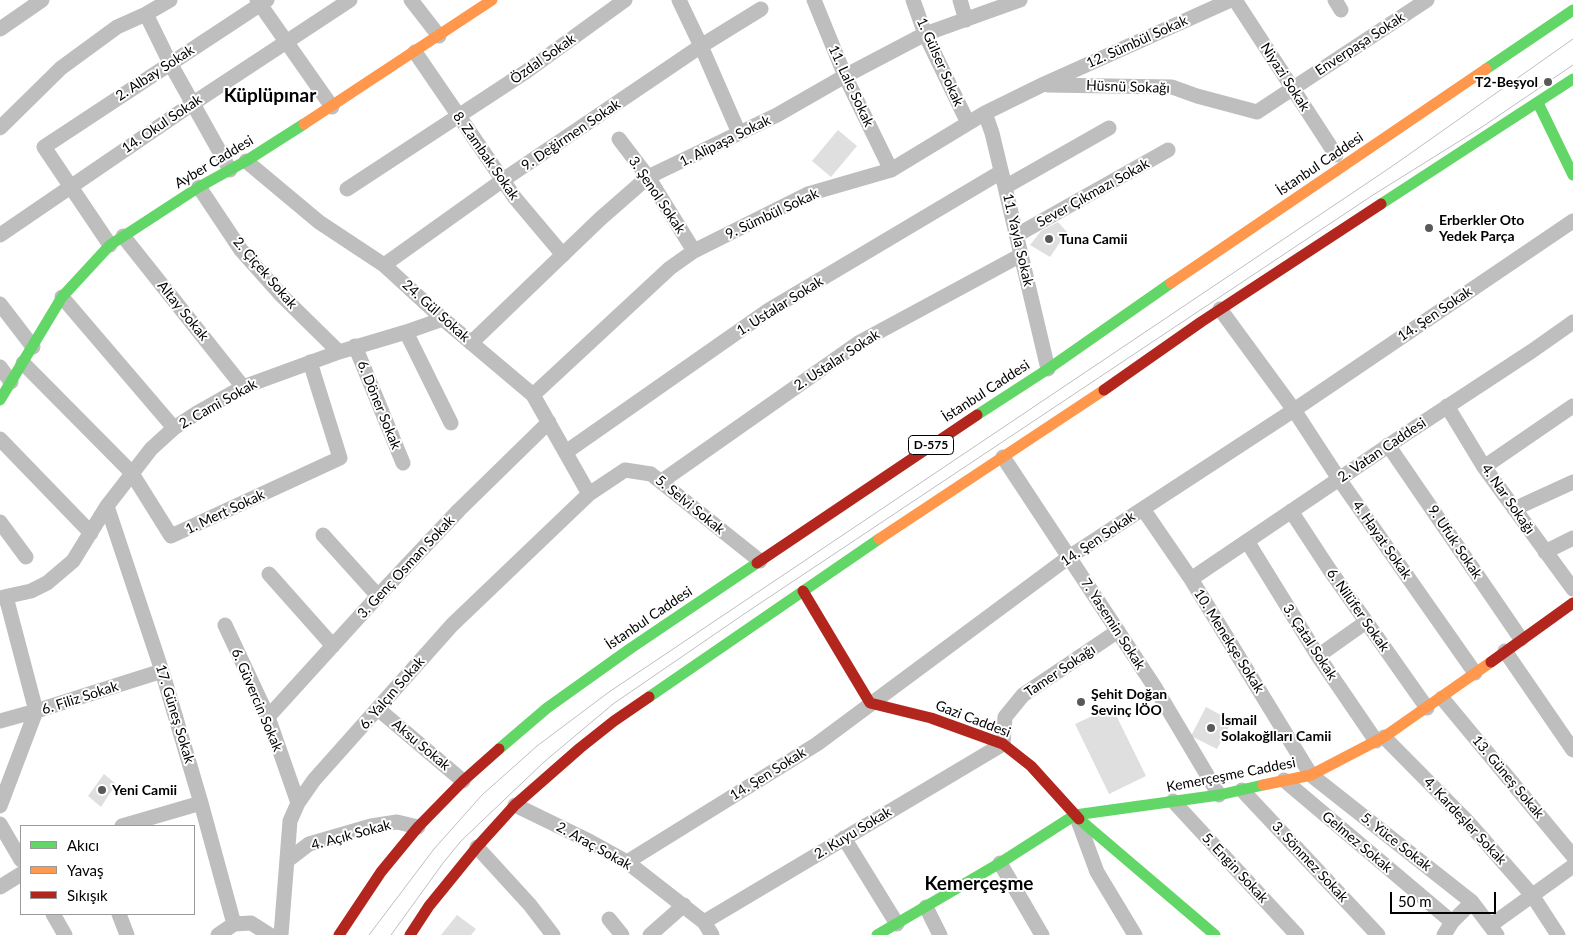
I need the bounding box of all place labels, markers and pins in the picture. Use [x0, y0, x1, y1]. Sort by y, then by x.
place label: T2-Beşyol [1475, 74, 1538, 90]
marker: T2-Beşyol [1542, 76, 1554, 88]
place label: Erberkler Oto Yedek Parça [1439, 212, 1524, 244]
marker: Erberkler Oto Yedek Parça [1423, 222, 1435, 234]
place label: Tuna Camii [1059, 231, 1128, 247]
marker: Tuna Camii [1043, 233, 1055, 245]
place label: Şehit Doğan Sevinç İÖO [1091, 686, 1167, 719]
marker: Şehit Doğan Sevinç İÖO [1075, 696, 1087, 708]
place label: İsmail Solakoğlları Camii [1221, 712, 1331, 744]
marker: İsmail Solakoğlları Camii [1205, 722, 1217, 734]
place label: Yeni Camii [112, 782, 177, 798]
marker: Yeni Camii [96, 784, 108, 796]

